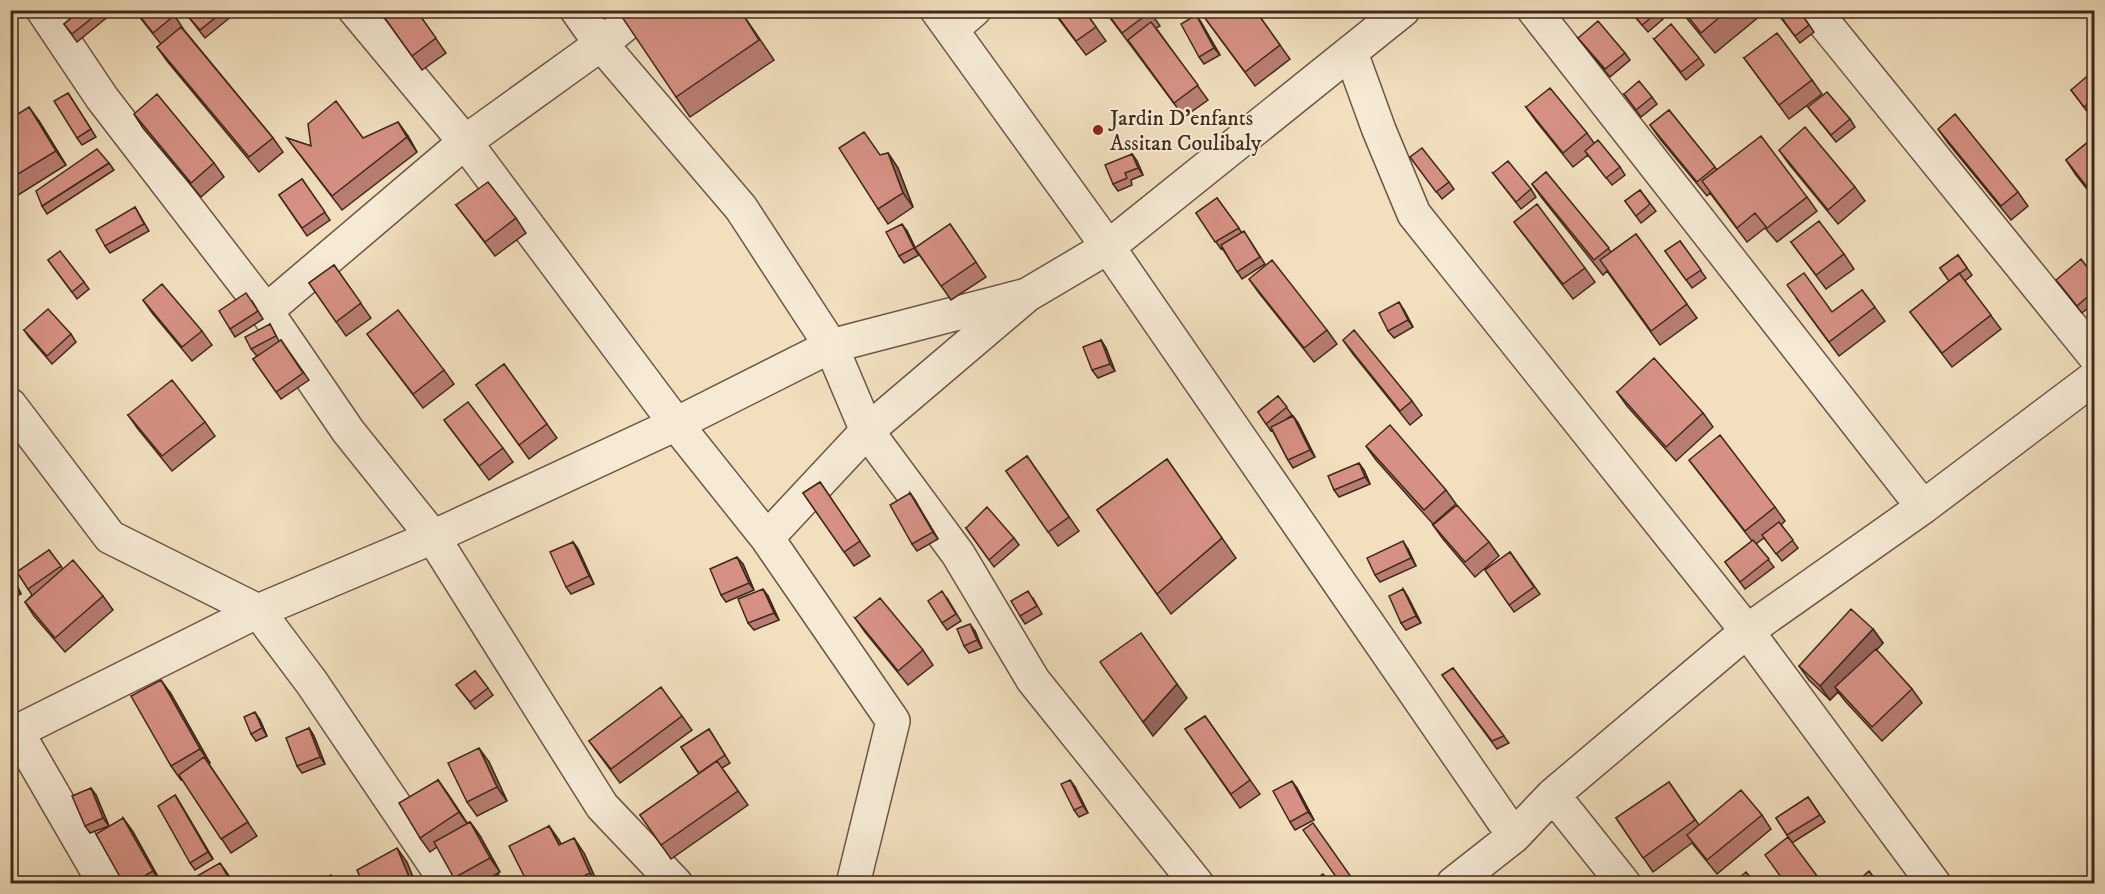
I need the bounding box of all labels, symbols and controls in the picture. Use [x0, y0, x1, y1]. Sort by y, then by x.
place label: Jardin D'enfants Assitan Coulibaly [1108, 105, 1262, 157]
marker: Jardin D'enfants Assitan Coulibaly [1091, 123, 1105, 137]

